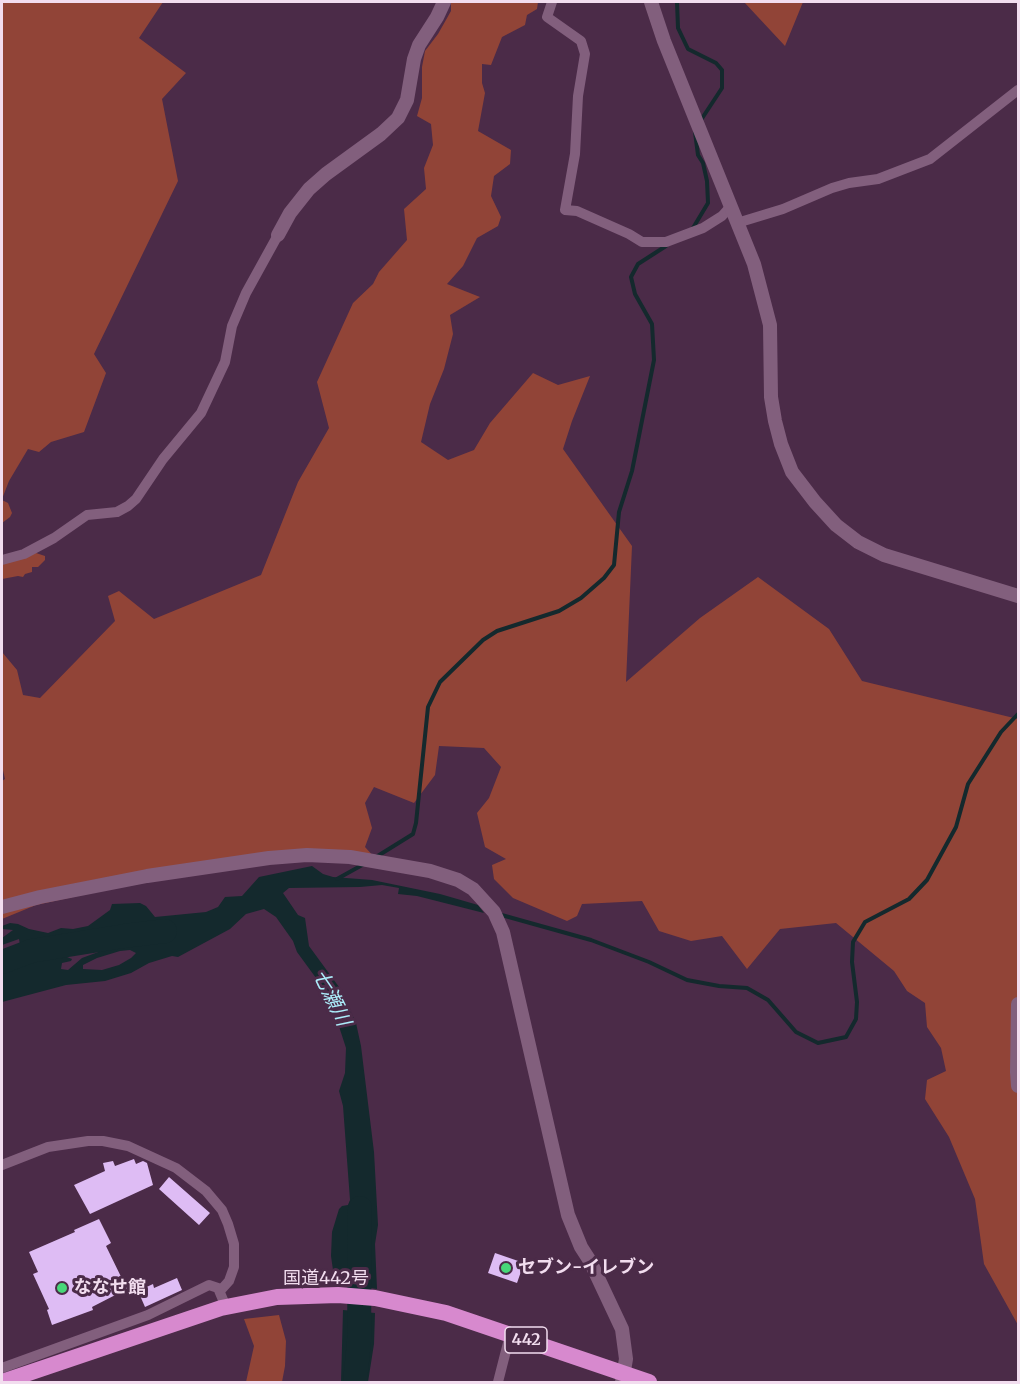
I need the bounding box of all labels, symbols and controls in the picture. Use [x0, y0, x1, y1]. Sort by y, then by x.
water label: 七瀬川 [307, 966, 355, 1030]
place label: セブン-イレブン [518, 1257, 654, 1279]
marker: セブン-イレブン [499, 1261, 513, 1275]
street label: 国道442号 [283, 1268, 369, 1290]
place label: ななせ館 [74, 1277, 146, 1299]
marker: ななせ館 [55, 1281, 69, 1295]
road number: 442 [505, 1327, 547, 1353]

